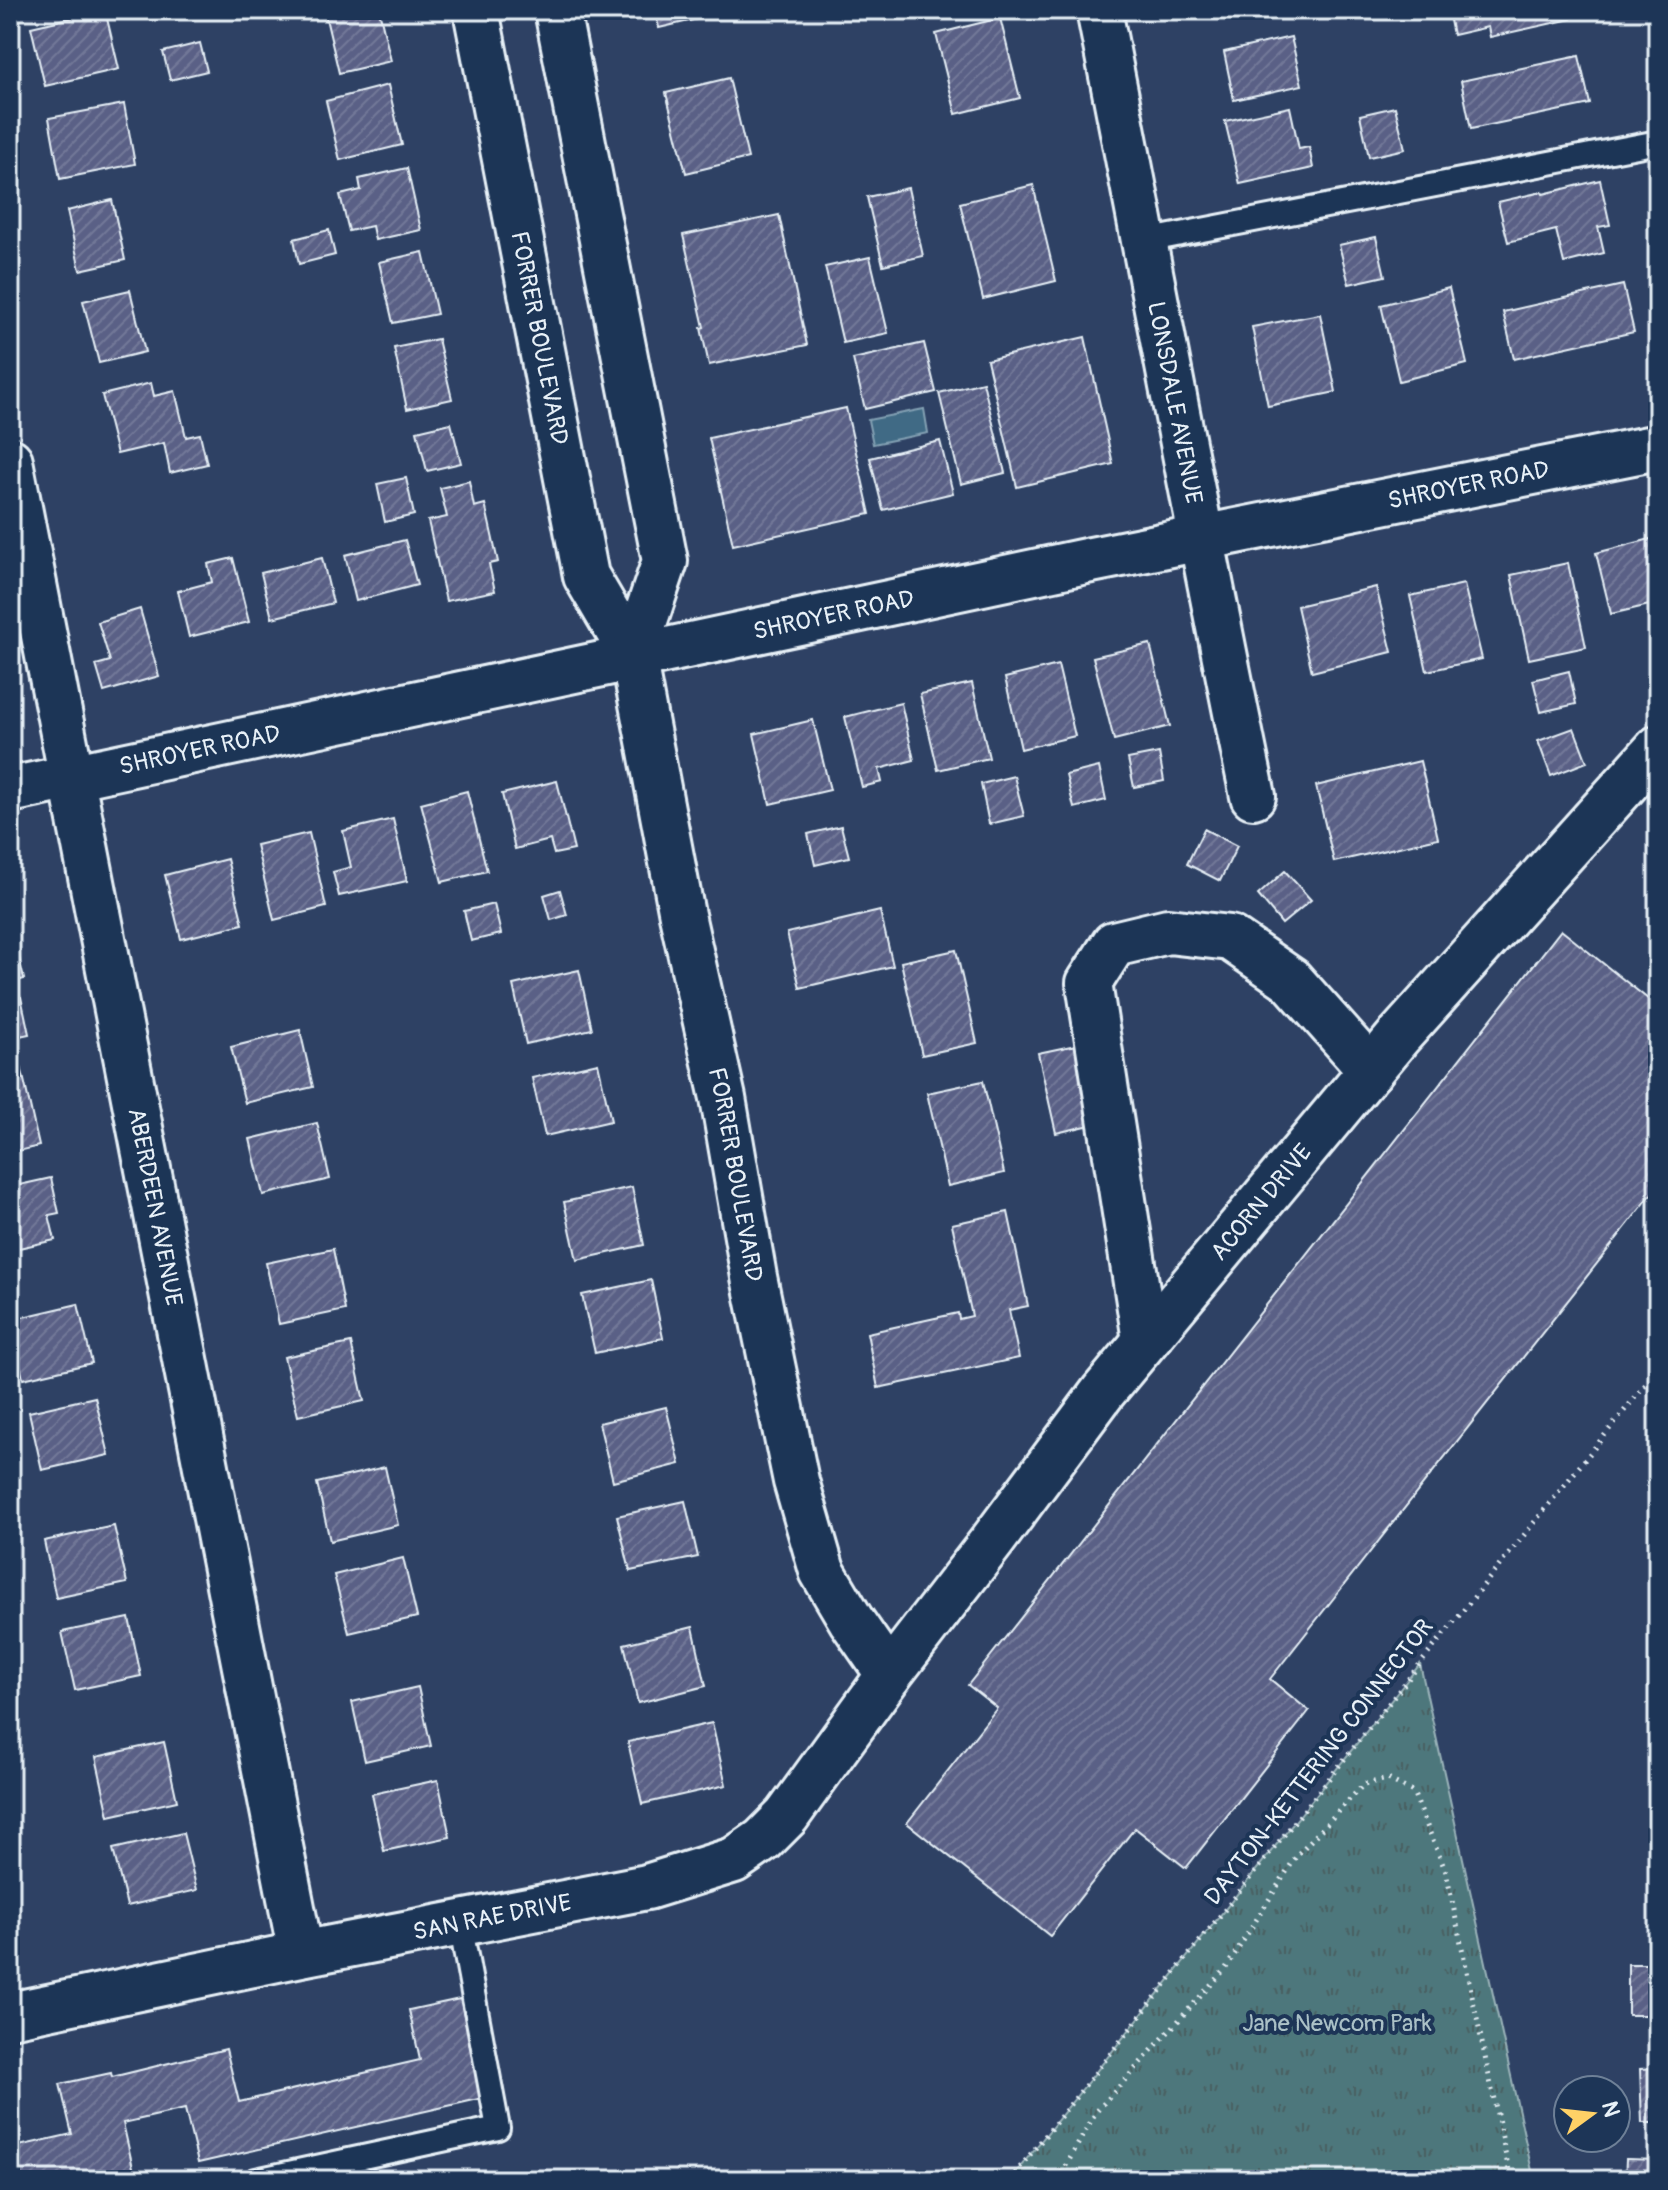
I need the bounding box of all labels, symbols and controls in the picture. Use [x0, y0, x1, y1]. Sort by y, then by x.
street label: FORRER BOULEVARD [505, 229, 575, 447]
street label: LONSDALE AVENUE [1141, 299, 1209, 506]
street label: SHROYER ROAD [1385, 455, 1551, 515]
street label: SHROYER ROAD [750, 584, 917, 646]
street label: SHROYER ROAD [117, 718, 283, 781]
street label: FORRER BOULEVARD [702, 1065, 769, 1284]
street label: ABERDEEN AVENUE [122, 1105, 189, 1309]
street label: ACORN DRIVE [1204, 1138, 1318, 1266]
street label: DAYTON-KETTERING CONNECTOR [1198, 1613, 1440, 1911]
street label: SAN RAE DRIVE [410, 1887, 574, 1947]
park label: Jane Newcom Park [1242, 2009, 1432, 2038]
north arrow [1552, 2074, 1632, 2154]
text: N [1595, 2098, 1626, 2120]

